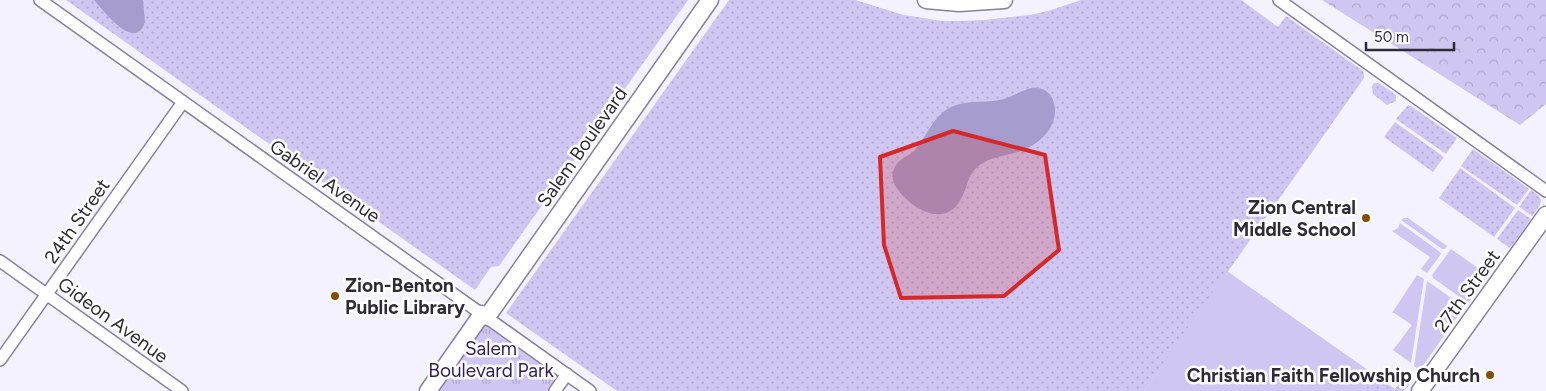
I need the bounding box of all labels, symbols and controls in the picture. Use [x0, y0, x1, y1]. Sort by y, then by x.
scale bar [1366, 20, 1454, 52]
text: 50 m [1374, 28, 1409, 46]
street label: Salem Boulevard [532, 83, 632, 211]
street label: Gabriel Avenue [265, 134, 385, 228]
street label: 24th Street [39, 174, 115, 268]
place label: Zion Central Middle School [1233, 196, 1356, 241]
marker: Zion Central Middle School [1360, 212, 1372, 224]
street label: 27th Street [1429, 245, 1505, 337]
street label: Gideon Avenue [53, 272, 173, 368]
place label: Zion-Benton Public Library [345, 274, 465, 319]
marker: Zion-Benton Public Library [329, 290, 341, 302]
park label: Salem Boulevard Park [428, 337, 554, 382]
place label: Christian Faith Fellowship Church [1187, 364, 1480, 387]
marker: Christian Faith Fellowship Church [1484, 369, 1496, 381]

